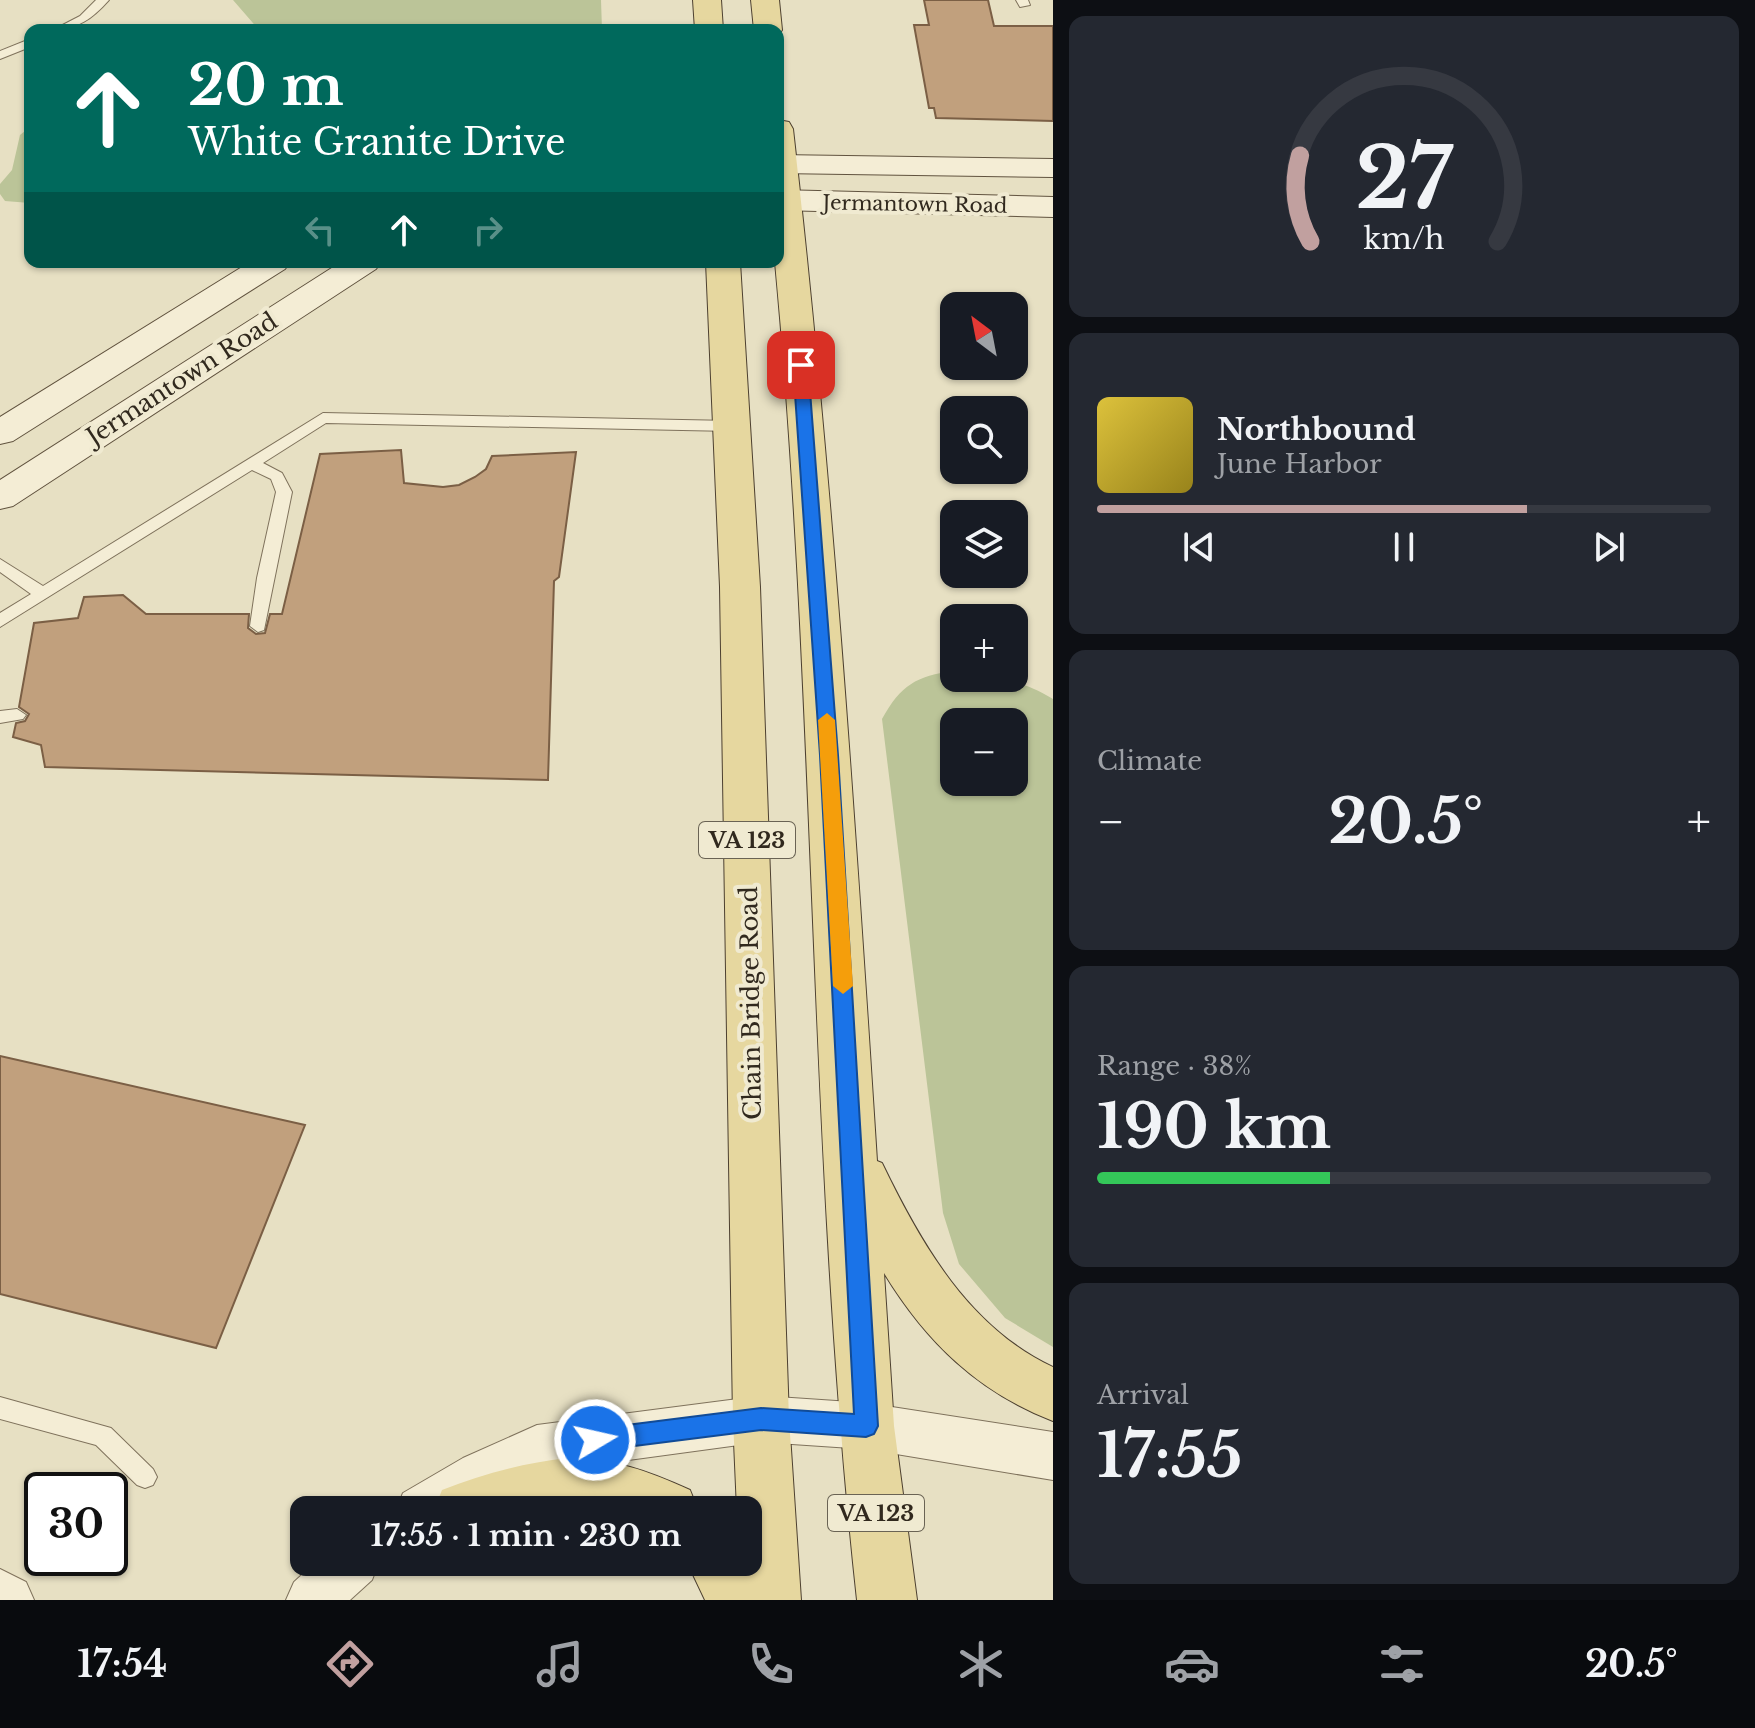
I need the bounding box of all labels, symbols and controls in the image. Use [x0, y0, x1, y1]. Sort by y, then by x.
text: 20 m [188, 51, 344, 120]
icon: ahead [56, 56, 160, 160]
text: White Granite Drive [188, 120, 566, 165]
text: 27 [1355, 127, 1454, 230]
street label: Jermantown Road [819, 190, 1008, 218]
icon: left [298, 208, 342, 252]
icon: ahead [382, 208, 426, 252]
icon: right [466, 208, 510, 252]
text: km/h [1363, 222, 1445, 258]
north arrow [940, 292, 1028, 380]
map controls [940, 292, 1028, 796]
street label: Jermantown Road [78, 306, 283, 453]
pin [767, 331, 835, 399]
icon: arrive [779, 343, 823, 387]
button: search [940, 396, 1028, 484]
text: Northbound [1217, 411, 1416, 448]
text: June Harbor [1217, 448, 1382, 480]
button: layers [940, 500, 1028, 588]
icon: previous [1177, 525, 1221, 569]
icon: pause [1382, 525, 1426, 569]
icon: next [1587, 525, 1631, 569]
button: + [940, 604, 1028, 692]
button: − [940, 708, 1028, 796]
text: Climate [1097, 745, 1202, 777]
text: 20.5° [1329, 785, 1483, 859]
text: − [1097, 794, 1125, 849]
text: + [1687, 794, 1711, 849]
road number: VA 123 [699, 822, 795, 858]
street label: Chain Bridge Road [734, 886, 767, 1120]
text: Range · 38% [1097, 1050, 1252, 1082]
text: 190 km [1097, 1090, 1331, 1164]
text: Arrival [1097, 1379, 1189, 1411]
position arrow [553, 1398, 637, 1482]
text: 17:55 [1097, 1419, 1243, 1493]
speed limit sign: 30 [24, 1472, 128, 1576]
road number: VA 123 [828, 1495, 924, 1531]
text: 17:55 · 1 min · 230 m [371, 1517, 681, 1554]
icon: directions [322, 1636, 378, 1692]
icon: music [532, 1636, 588, 1692]
icon: phone [743, 1636, 799, 1692]
icon: climate [953, 1636, 1009, 1692]
icon: car [1164, 1636, 1220, 1692]
icon: filters [1374, 1636, 1430, 1692]
text: 17:54 [77, 1642, 167, 1687]
text: 20.5° [1585, 1642, 1678, 1687]

